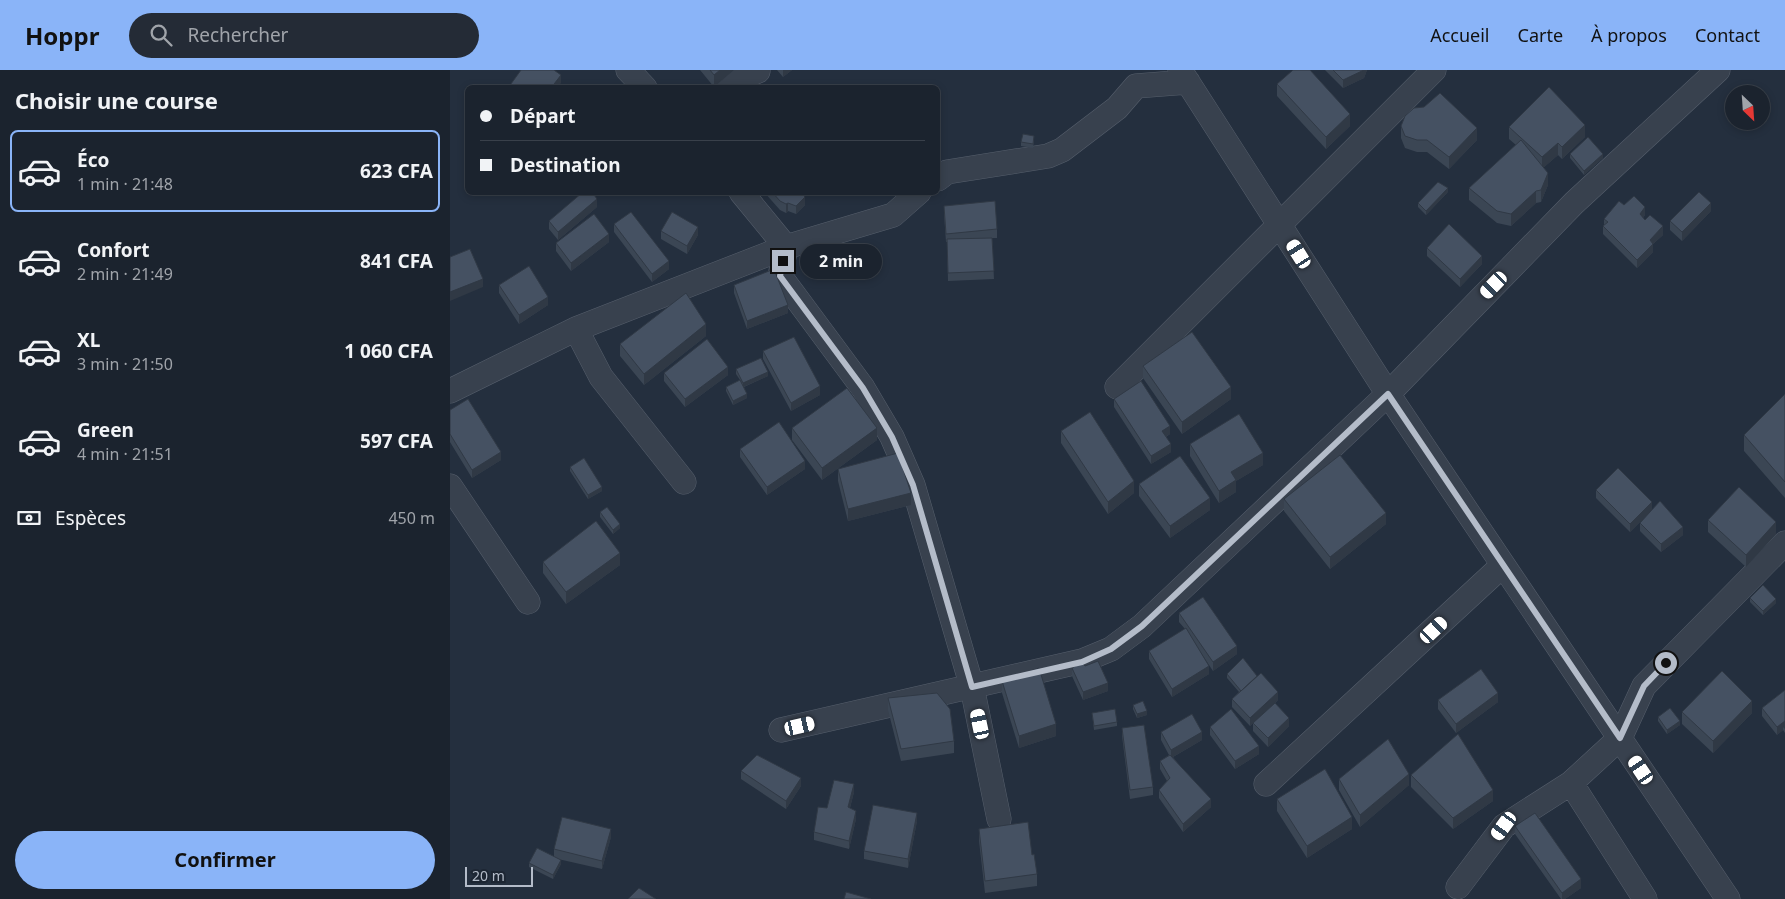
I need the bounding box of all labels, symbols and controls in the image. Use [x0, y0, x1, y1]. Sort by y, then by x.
search box [129, 13, 479, 58]
text: Hoppr [25, 19, 99, 52]
icon: search [147, 21, 175, 49]
text: Rechercher [187, 22, 288, 48]
text: Accueil [1430, 23, 1490, 47]
text: Carte [1518, 23, 1563, 47]
text: À propos [1591, 23, 1667, 47]
text: Contact [1695, 23, 1760, 47]
text: Choisir une course [15, 85, 218, 115]
north arrow [1725, 85, 1770, 130]
map controls [1725, 85, 1770, 130]
text: Départ [510, 103, 575, 129]
text: Éco [77, 147, 109, 173]
icon: car [17, 149, 62, 194]
text: Destination [510, 152, 621, 178]
text: 623 CFA [360, 158, 433, 184]
text: 1 min · 21:48 [77, 173, 173, 195]
text: Confort [77, 237, 149, 263]
car [1284, 237, 1313, 271]
icon: car [17, 239, 62, 284]
callout: 2 min [800, 244, 883, 278]
text: 841 CFA [360, 248, 433, 274]
route end [772, 250, 794, 272]
text: 2 min [819, 250, 863, 272]
text: 2 min · 21:49 [77, 263, 173, 285]
car [1478, 269, 1509, 301]
text: XL [77, 327, 100, 353]
icon: car [17, 329, 62, 374]
text: 1 060 CFA [344, 338, 433, 364]
text: 3 min · 21:50 [77, 353, 173, 375]
text: Green [77, 417, 134, 443]
icon: car [17, 419, 62, 464]
text: 597 CFA [360, 428, 433, 454]
text: 4 min · 21:51 [77, 443, 173, 465]
icon: cash [15, 504, 43, 532]
text: Espèces [55, 505, 126, 531]
text: 450 m [388, 507, 435, 529]
car [1417, 614, 1450, 646]
route start [1655, 652, 1677, 674]
car [969, 708, 990, 740]
car [783, 715, 816, 737]
car [1626, 753, 1655, 787]
car [1489, 809, 1518, 843]
button: Confirmer [15, 831, 435, 889]
scale bar [465, 864, 532, 887]
text: 20 m [472, 866, 505, 885]

